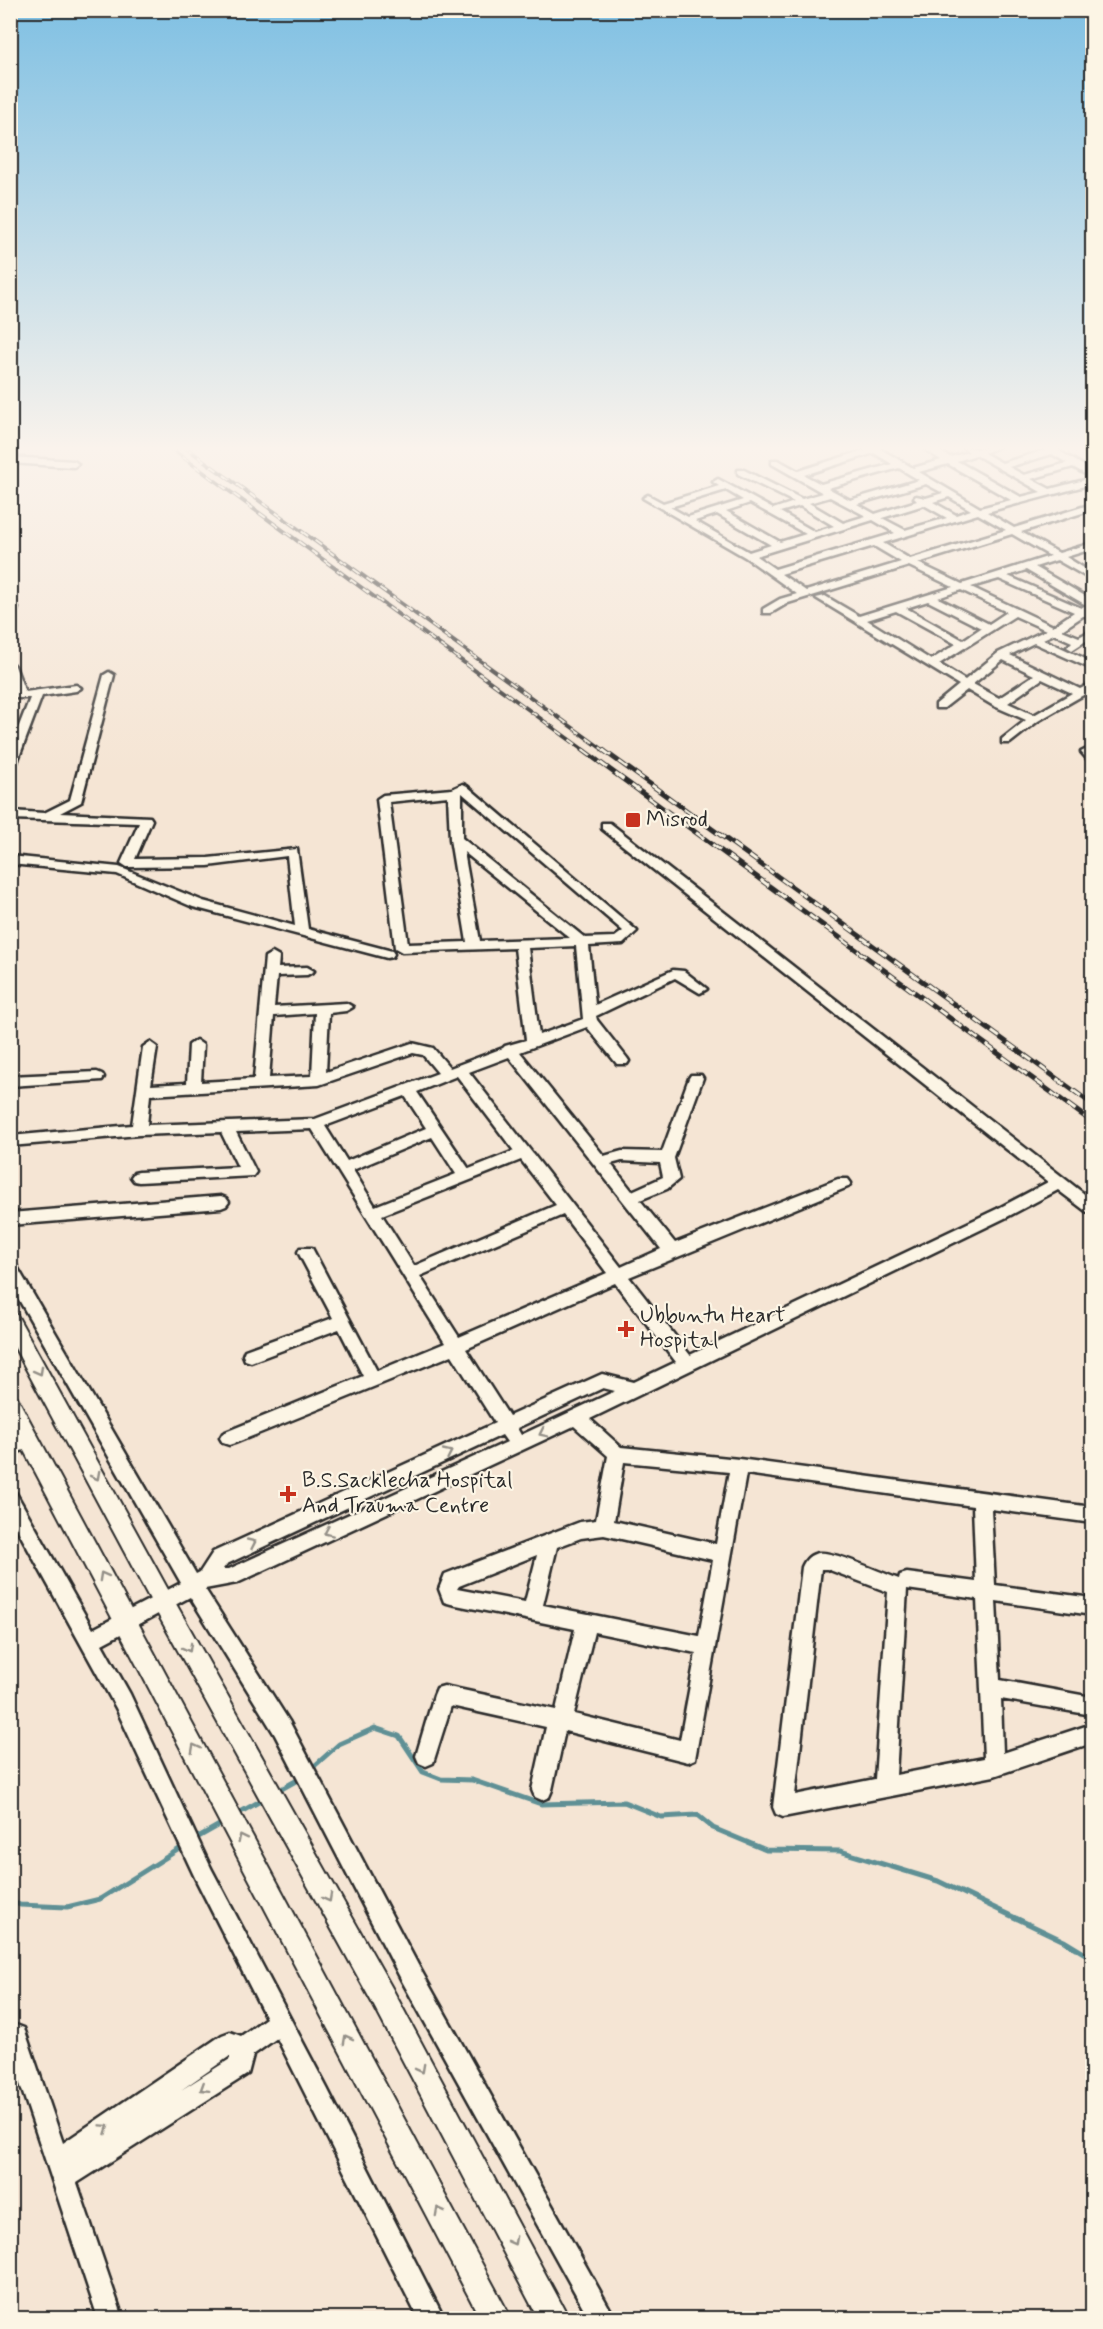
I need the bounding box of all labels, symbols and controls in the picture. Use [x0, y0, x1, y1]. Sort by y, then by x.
place label: Misrod [646, 806, 708, 834]
marker: Misrod [624, 811, 642, 829]
place label: Ubbuntu Heart Hospital [640, 1302, 785, 1355]
marker: Ubbuntu Heart Hospital [617, 1320, 635, 1338]
one-way arrow [32, 1365, 43, 1376]
one-way arrow [539, 1426, 550, 1437]
one-way arrow [441, 1449, 452, 1461]
place label: B.S.Sacklecha Hospital And Trauma Centre [302, 1467, 513, 1520]
one-way arrow [89, 1470, 100, 1480]
marker: B.S.Sacklecha Hospital And Trauma Centre [279, 1485, 297, 1503]
one-way arrow [323, 1525, 334, 1537]
one-way arrow [245, 1539, 256, 1551]
one-way arrow [99, 1571, 110, 1582]
one-way arrow [181, 1642, 192, 1652]
one-way arrow [191, 1744, 202, 1754]
one-way arrow [237, 1834, 249, 1845]
one-way arrow [321, 1892, 332, 1902]
one-way arrow [343, 2034, 355, 2045]
one-way arrow [414, 2063, 425, 2073]
one-way arrow [200, 2081, 210, 2093]
one-way arrow [99, 2124, 110, 2135]
one-way arrow [435, 2207, 446, 2217]
one-way arrow [506, 2235, 517, 2245]

